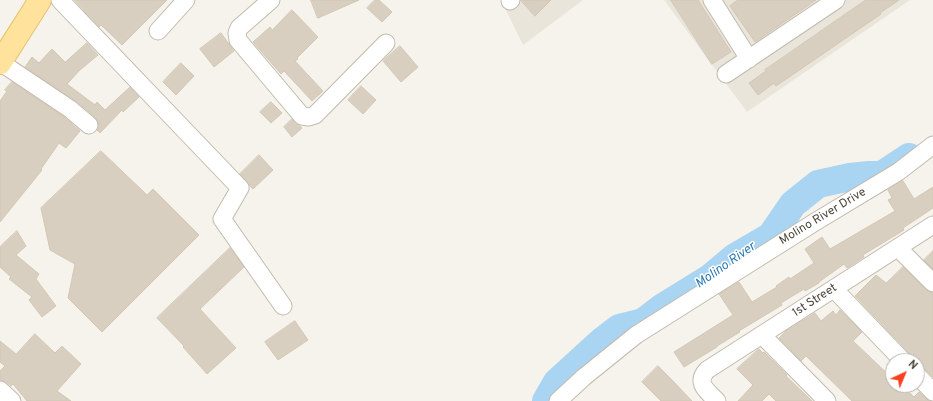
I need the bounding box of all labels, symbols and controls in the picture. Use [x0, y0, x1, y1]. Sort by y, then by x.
street label: Molino River Drive [777, 185, 869, 249]
water label: Molino River [693, 240, 759, 292]
street label: 1st Street [790, 281, 840, 321]
north arrow [885, 353, 925, 393]
text: N [905, 357, 920, 373]

